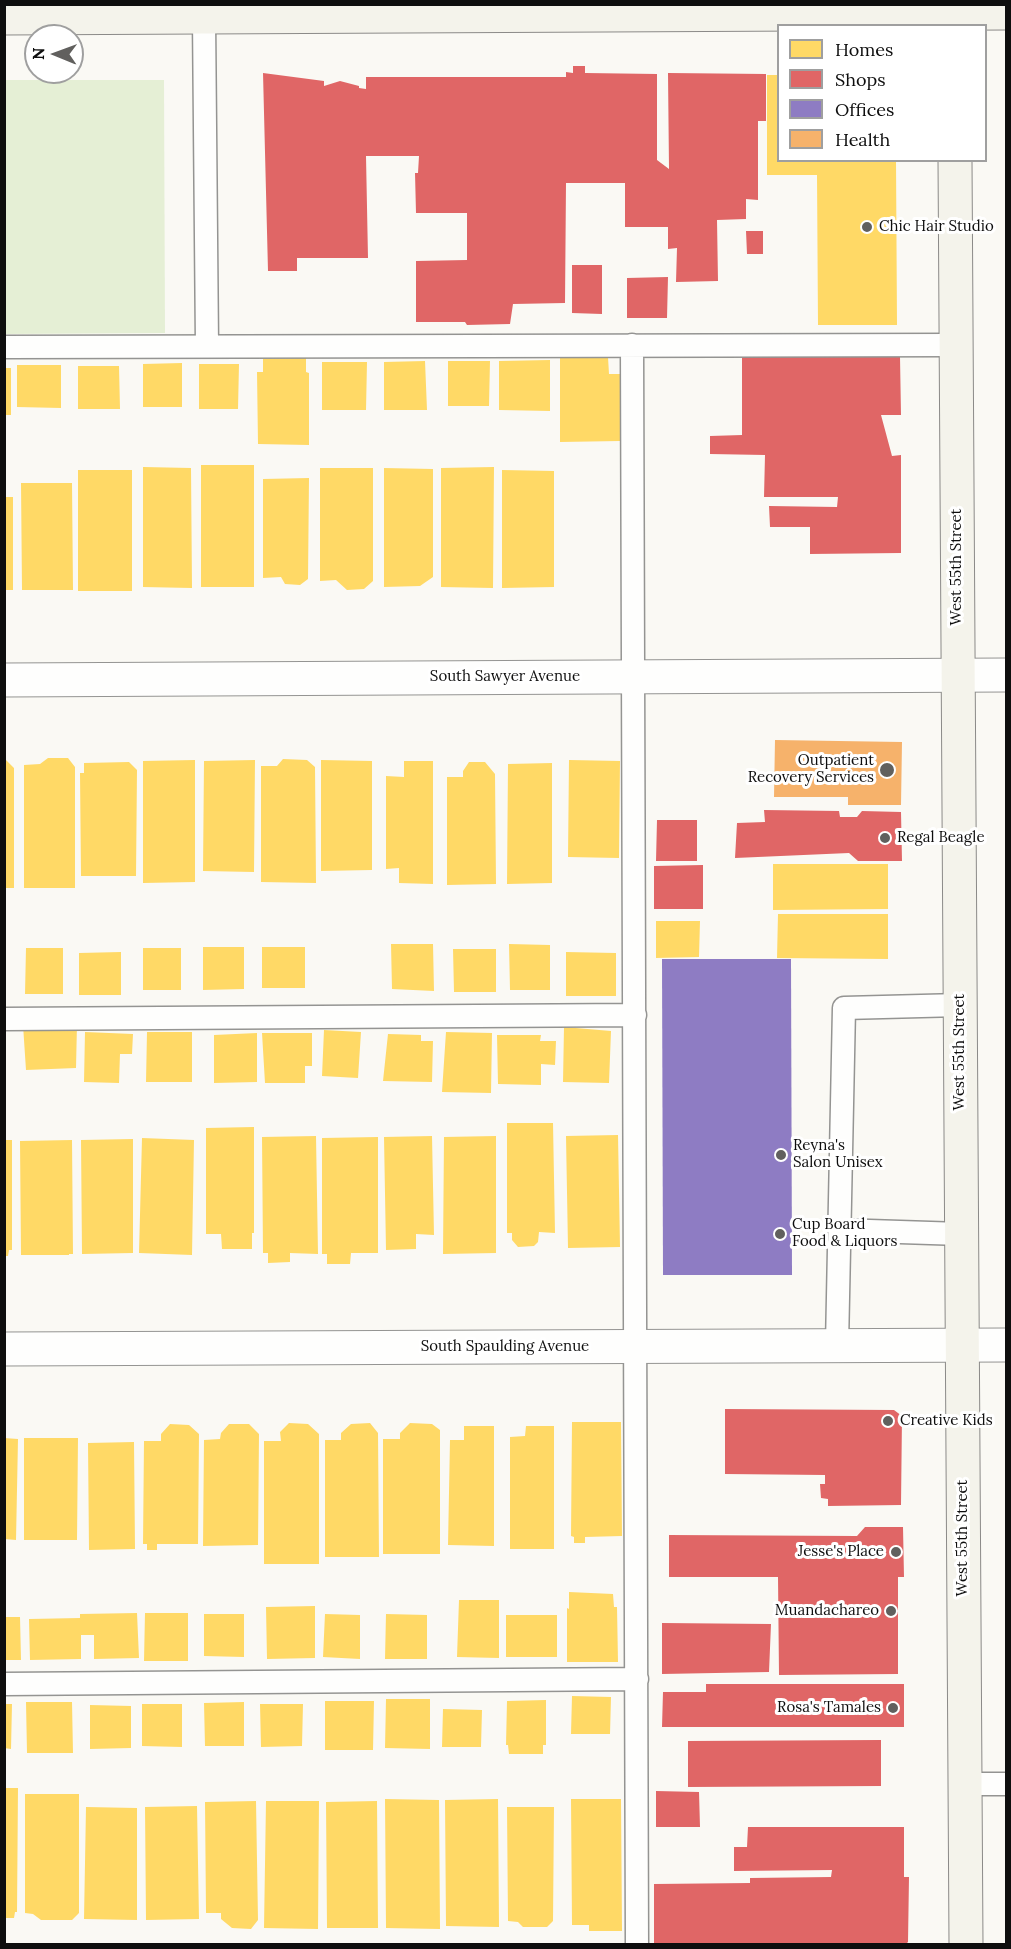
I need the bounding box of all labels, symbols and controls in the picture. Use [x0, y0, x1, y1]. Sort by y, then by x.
north arrow [24, 24, 84, 84]
legend [777, 24, 987, 162]
text: Homes [835, 38, 893, 61]
text: N [28, 47, 48, 60]
text: Shops [835, 68, 886, 91]
text: Offices [835, 98, 894, 121]
text: Health [835, 128, 890, 151]
place label: Chic Hair Studio [879, 218, 994, 236]
marker: Chic Hair Studio [860, 220, 874, 234]
street label: West 55th Street [948, 509, 966, 625]
street label: South Sawyer Avenue [430, 668, 580, 686]
place label: Outpatient Recovery Services [748, 752, 874, 787]
marker: Outpatient Recovery Services [878, 761, 896, 779]
place label: Regal Beagle [897, 829, 985, 847]
marker: Regal Beagle [878, 831, 892, 845]
street label: West 55th Street [951, 994, 969, 1110]
place label: Reyna's Salon Unisex [793, 1137, 883, 1172]
marker: Reyna's Salon Unisex [774, 1148, 788, 1162]
place label: Cup Board Food & Liquors [792, 1216, 898, 1251]
marker: Cup Board Food & Liquors [773, 1227, 787, 1241]
street label: South Spaulding Avenue [421, 1338, 589, 1356]
place label: Creative Kids [900, 1412, 993, 1430]
marker: Creative Kids [881, 1414, 895, 1428]
street label: West 55th Street [954, 1480, 972, 1596]
place label: Jesse's Place [798, 1543, 884, 1561]
marker: Jesse's Place [889, 1545, 903, 1559]
place label: Muandachareo [775, 1602, 879, 1620]
marker: Muandachareo [884, 1604, 898, 1618]
place label: Rosa's Tamales [777, 1699, 881, 1717]
marker: Rosa's Tamales [886, 1701, 900, 1715]

